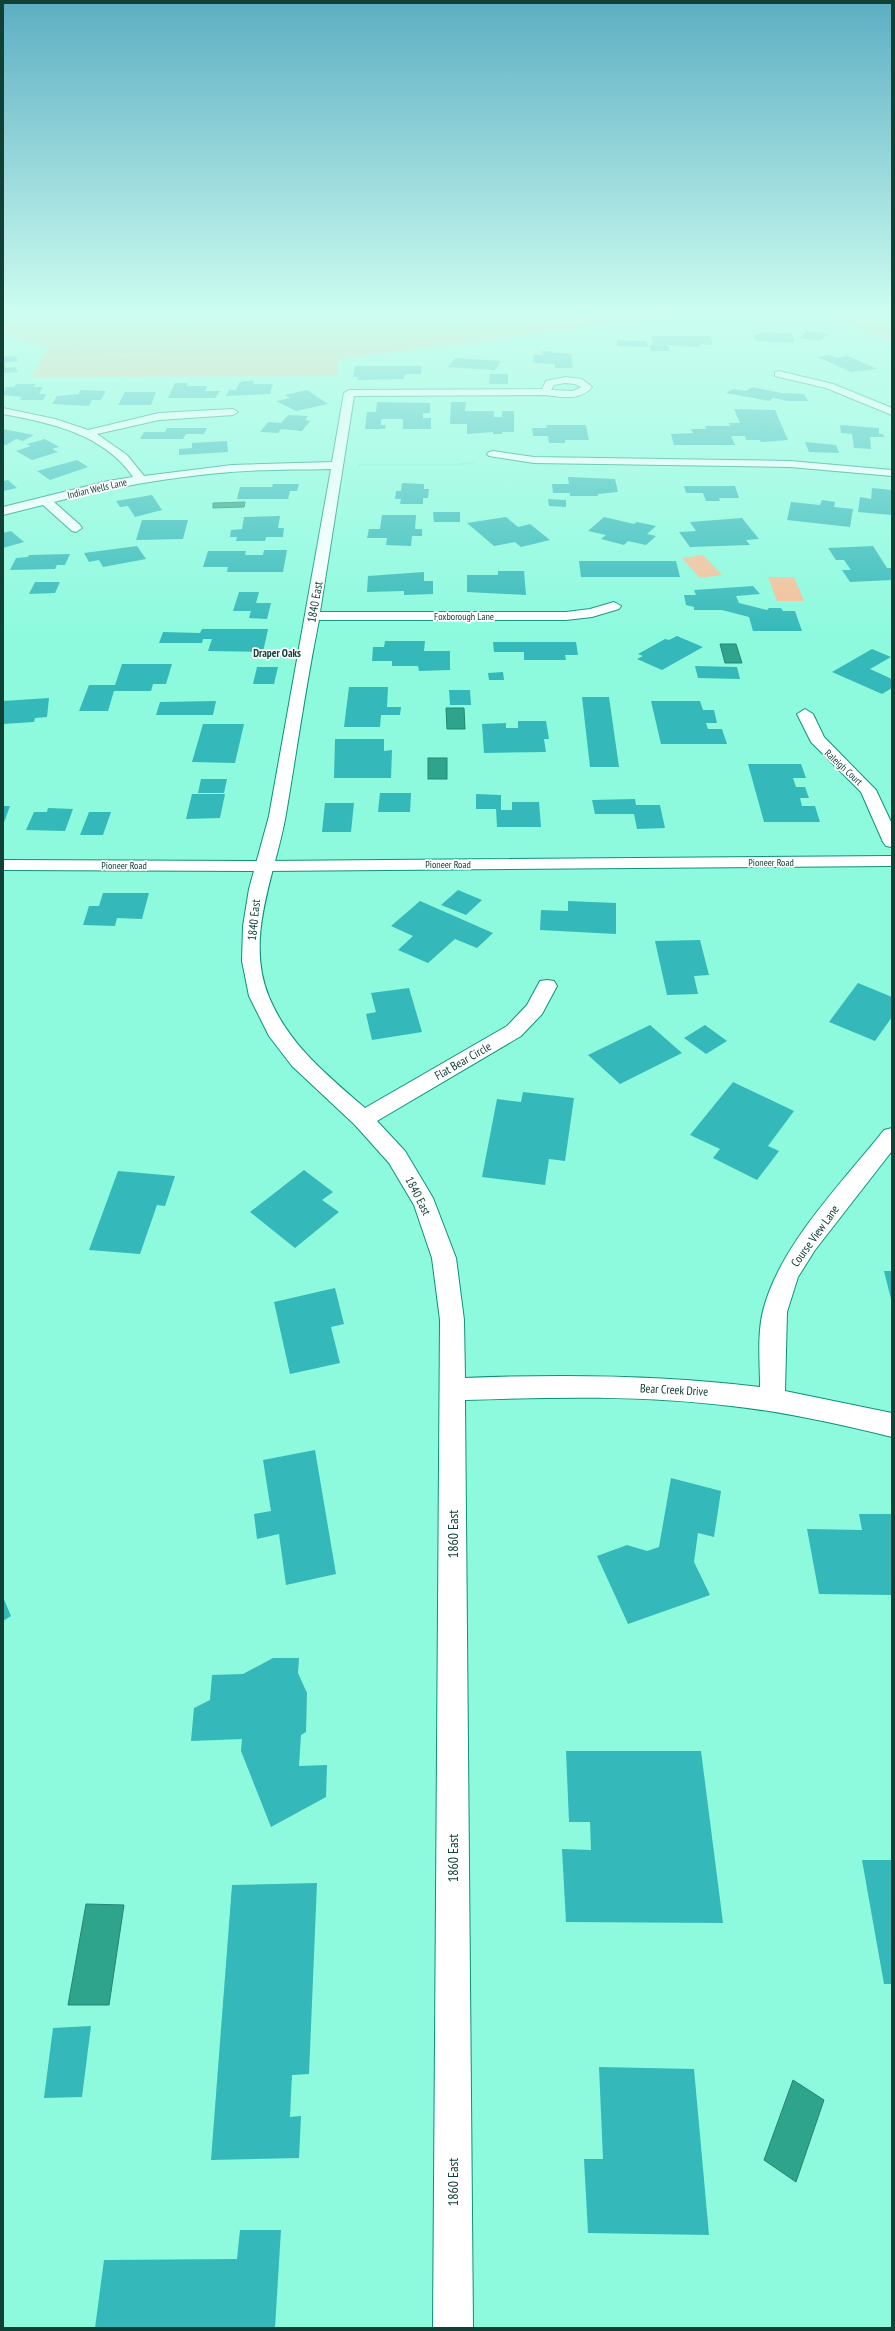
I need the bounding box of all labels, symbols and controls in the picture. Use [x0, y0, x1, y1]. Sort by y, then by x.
street label: Indian Wells Lane [66, 475, 128, 502]
street label: 1840 East [304, 580, 326, 624]
street label: Foxborough Lane [434, 610, 494, 623]
district label: Draper Oaks [253, 646, 301, 660]
street label: Raleigh Court [822, 747, 865, 788]
street label: Pioneer Road [748, 856, 794, 869]
street label: Pioneer Road [425, 858, 471, 871]
street label: Pioneer Road [101, 859, 147, 872]
street label: 1840 East [244, 898, 263, 941]
street label: Flat Bear Circle [432, 1038, 494, 1083]
street label: 1840 East [402, 1174, 435, 1218]
street label: Course View Lane [787, 1202, 842, 1269]
street label: Bear Creek Drive [639, 1380, 709, 1399]
street label: 1860 East [444, 1510, 462, 1558]
street label: 1860 East [444, 1834, 462, 1882]
street label: 1860 East [444, 2158, 462, 2206]

